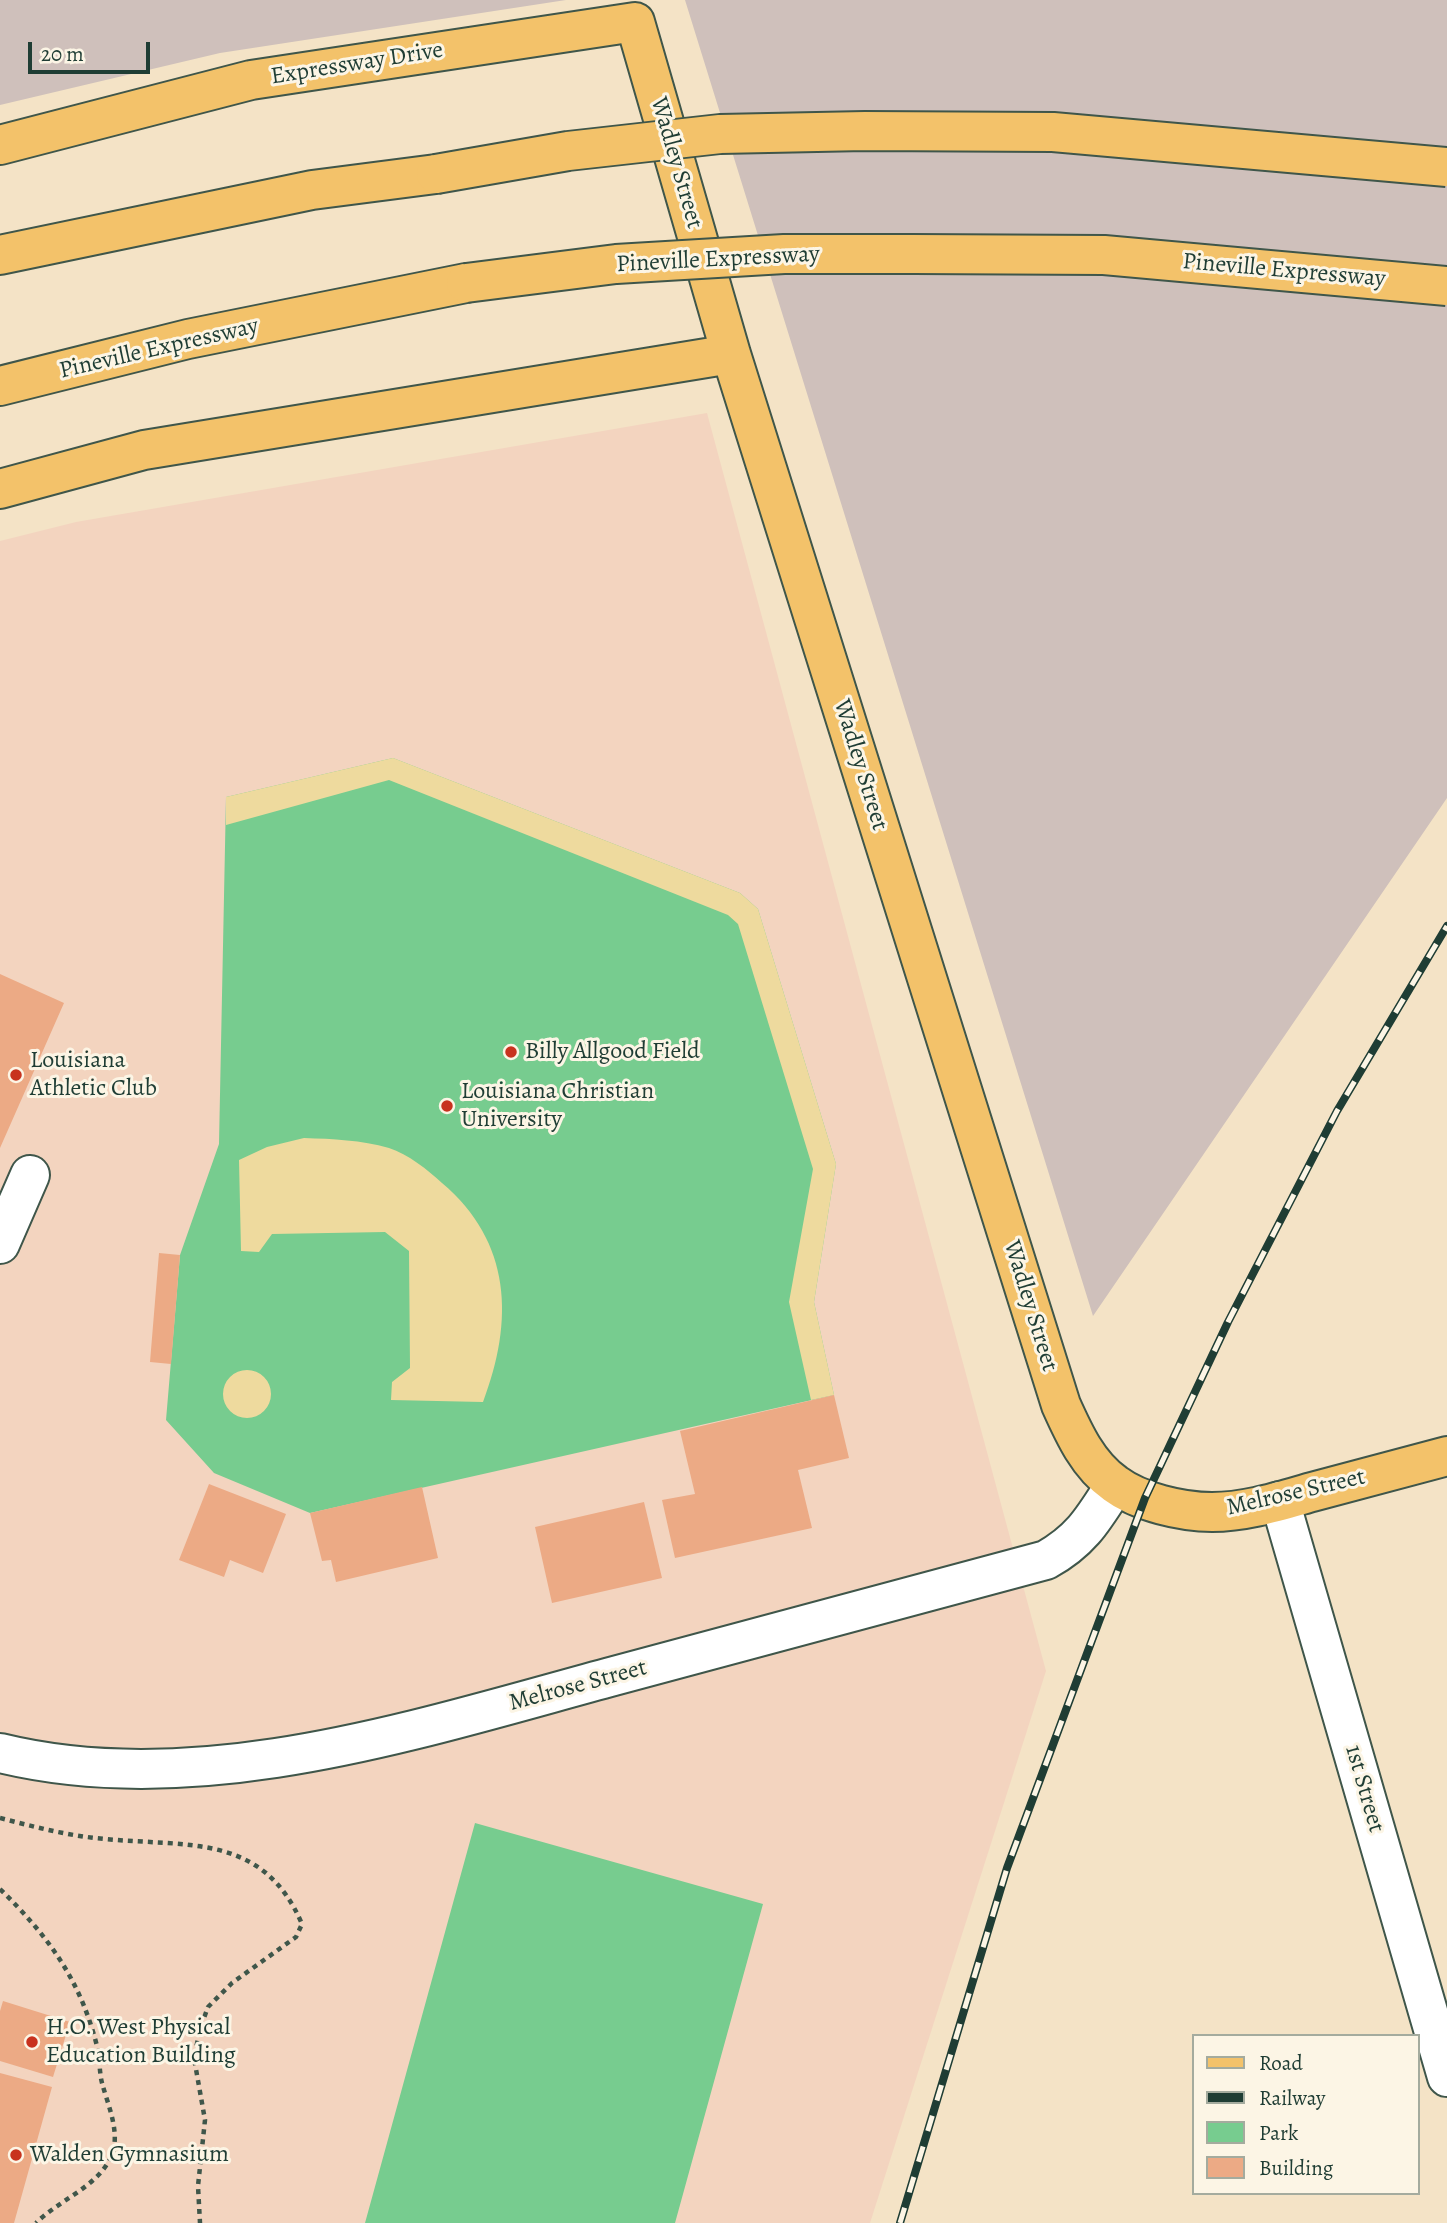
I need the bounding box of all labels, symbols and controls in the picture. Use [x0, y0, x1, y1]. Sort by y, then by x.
scale bar [32, 28, 154, 72]
street label: Expressway Drive [269, 36, 445, 92]
text: 20 m [41, 40, 84, 68]
street label: Wadley Street [643, 94, 709, 232]
street label: Pineville Expressway [616, 240, 820, 280]
street label: Pineville Expressway [1181, 248, 1387, 294]
street label: Pineville Expressway [57, 312, 261, 386]
street label: Wadley Street [826, 696, 894, 834]
place label: Billy Allgood Field [525, 1038, 700, 1066]
marker: Billy Allgood Field [503, 1044, 519, 1060]
place label: Louisiana Athletic Club [30, 1047, 157, 1103]
marker: Louisiana Athletic Club [8, 1067, 24, 1083]
place label: Louisiana Christian University [461, 1078, 654, 1134]
marker: Louisiana Christian University [439, 1098, 455, 1114]
street label: Wadley Street [996, 1237, 1064, 1375]
street label: Melrose Street [1224, 1463, 1368, 1523]
street label: Melrose Street [506, 1654, 650, 1718]
street label: 1st Street [1338, 1742, 1390, 1836]
place label: H.O. West Physical Education Building [46, 2014, 236, 2070]
marker: H.O. West Physical Education Building [24, 2034, 40, 2050]
legend [1192, 2034, 1419, 2195]
text: Road [1259, 2049, 1303, 2077]
text: Railway [1259, 2084, 1325, 2112]
text: Park [1259, 2119, 1298, 2147]
place label: Walden Gymnasium [30, 2141, 229, 2169]
marker: Walden Gymnasium [8, 2147, 24, 2163]
text: Building [1259, 2154, 1333, 2182]

